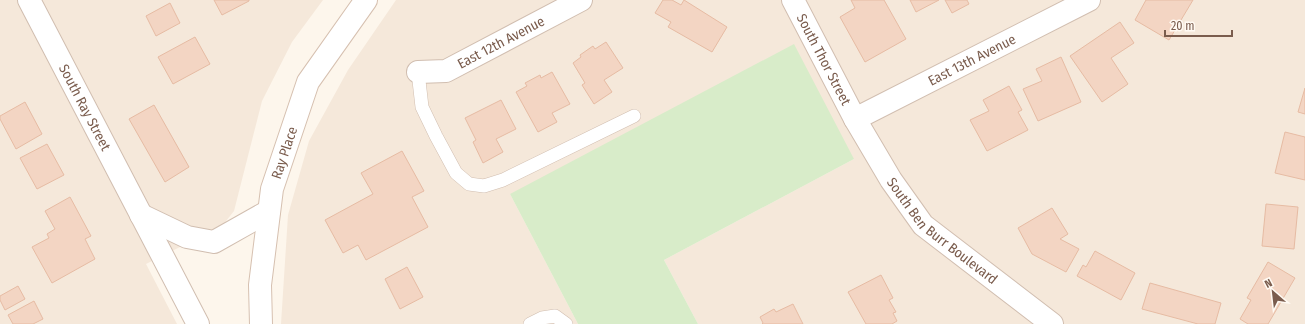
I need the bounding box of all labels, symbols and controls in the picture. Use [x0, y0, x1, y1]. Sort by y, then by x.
street label: South Thor Street [793, 11, 855, 108]
street label: East 12th Avenue [454, 12, 547, 72]
scale bar [1165, 12, 1232, 38]
text: 20 m [1171, 19, 1195, 33]
street label: East 13th Avenue [925, 30, 1019, 89]
street label: South Ray Street [55, 61, 115, 154]
street label: Ray Place [268, 124, 301, 181]
street label: South Ben Burr Boulevard [883, 174, 1001, 288]
north arrow [1253, 272, 1293, 312]
text: N [1263, 276, 1275, 291]

